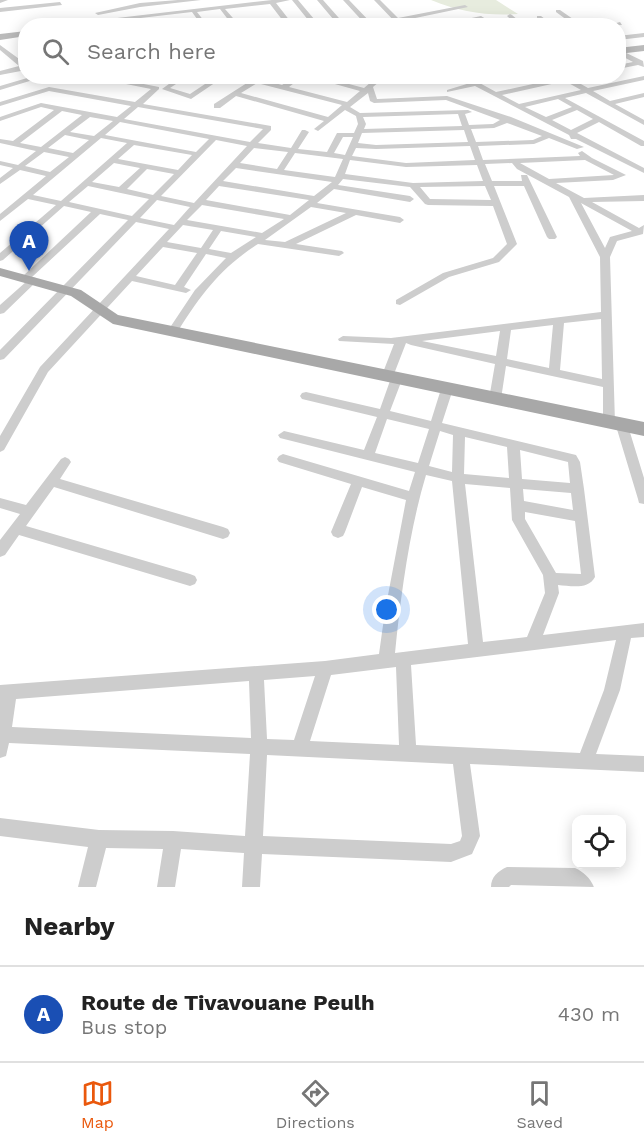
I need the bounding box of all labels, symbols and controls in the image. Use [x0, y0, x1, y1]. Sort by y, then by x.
search box [18, 18, 626, 84]
icon: search [39, 35, 72, 68]
text: Search here [87, 39, 216, 64]
pin: A [9, 222, 48, 271]
your location [372, 595, 401, 624]
map controls [572, 815, 626, 869]
button: locate [572, 815, 626, 869]
text: Nearby [24, 911, 115, 941]
text: Route de Tivavouane Peulh [81, 990, 375, 1015]
text: A [37, 1002, 50, 1026]
text: 430 m [558, 1002, 620, 1026]
text: Bus stop [81, 1015, 167, 1039]
tab: Map [81, 1077, 114, 1132]
tab: Directions [276, 1077, 355, 1132]
tab: Saved [517, 1077, 563, 1132]

